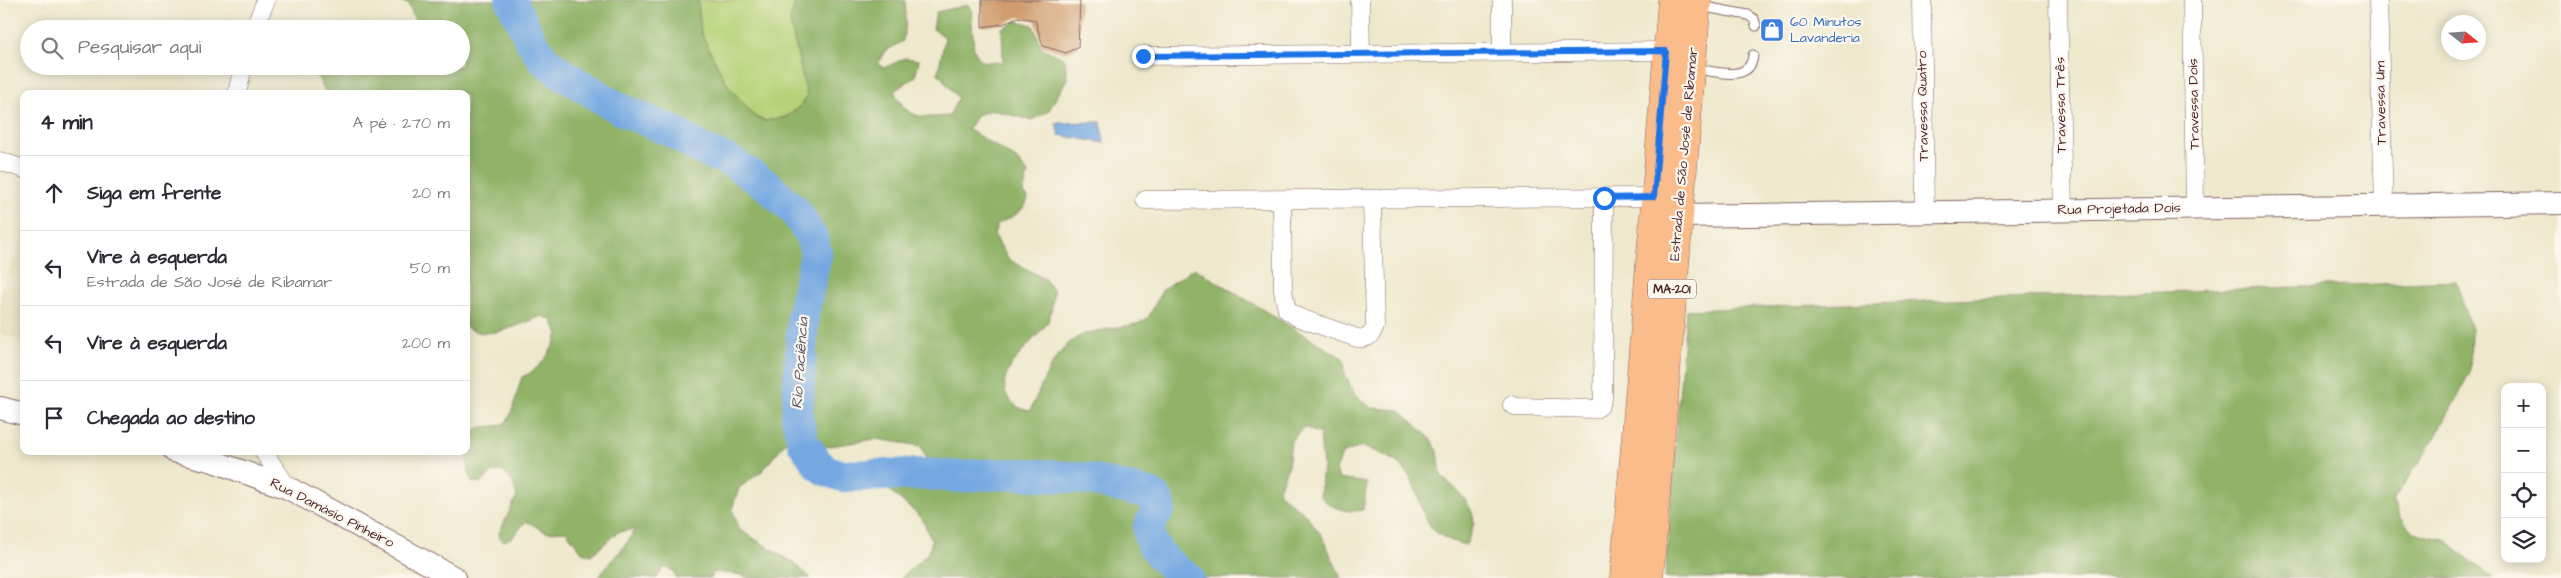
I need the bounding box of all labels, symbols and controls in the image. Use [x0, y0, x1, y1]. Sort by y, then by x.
place label: 60 Minutos Lavanderia [1790, 12, 1862, 48]
north arrow [2441, 15, 2486, 60]
shop icon: 60 Minutos Lavanderia [1759, 17, 1785, 43]
search box [20, 20, 470, 75]
icon: search [38, 34, 66, 62]
text: Pesquisar aqui [78, 34, 201, 61]
route end [1132, 45, 1155, 68]
street label: Estrada de São José de Ribamar [1665, 46, 1703, 262]
street label: Travessa Quatro [1912, 50, 1934, 162]
street label: Travessa Três [2050, 57, 2072, 153]
street label: Travessa Dois [2183, 58, 2205, 150]
street label: Travessa Um [2370, 61, 2392, 145]
text: 4 min [40, 108, 93, 137]
text: A pé · 270 m [353, 112, 450, 134]
icon: ahead [40, 179, 68, 207]
text: Siga em frente [87, 180, 221, 207]
text: 20 m [412, 182, 450, 204]
route start [1593, 187, 1616, 210]
street label: Rua Projetada Dois [2057, 198, 2181, 220]
text: Vire à esquerda [87, 244, 227, 271]
icon: left [40, 254, 68, 282]
text: 50 m [410, 257, 450, 279]
text: Estrada de São José de Ribamar [87, 271, 332, 293]
road number: MA-201 [1648, 280, 1696, 298]
water label: Rio Paciência [786, 315, 814, 409]
icon: left [40, 329, 68, 357]
text: Vire à esquerda [87, 330, 227, 357]
text: 200 m [402, 332, 450, 354]
map controls [2501, 383, 2546, 563]
button: + [2501, 383, 2546, 428]
icon: arrive [40, 404, 68, 432]
text: Chegada ao destino [87, 405, 255, 432]
button: − [2501, 428, 2546, 473]
street label: Rua Damásio Pinheiro [266, 473, 398, 553]
button: locate [2501, 473, 2546, 518]
button: layers [2501, 518, 2546, 563]

